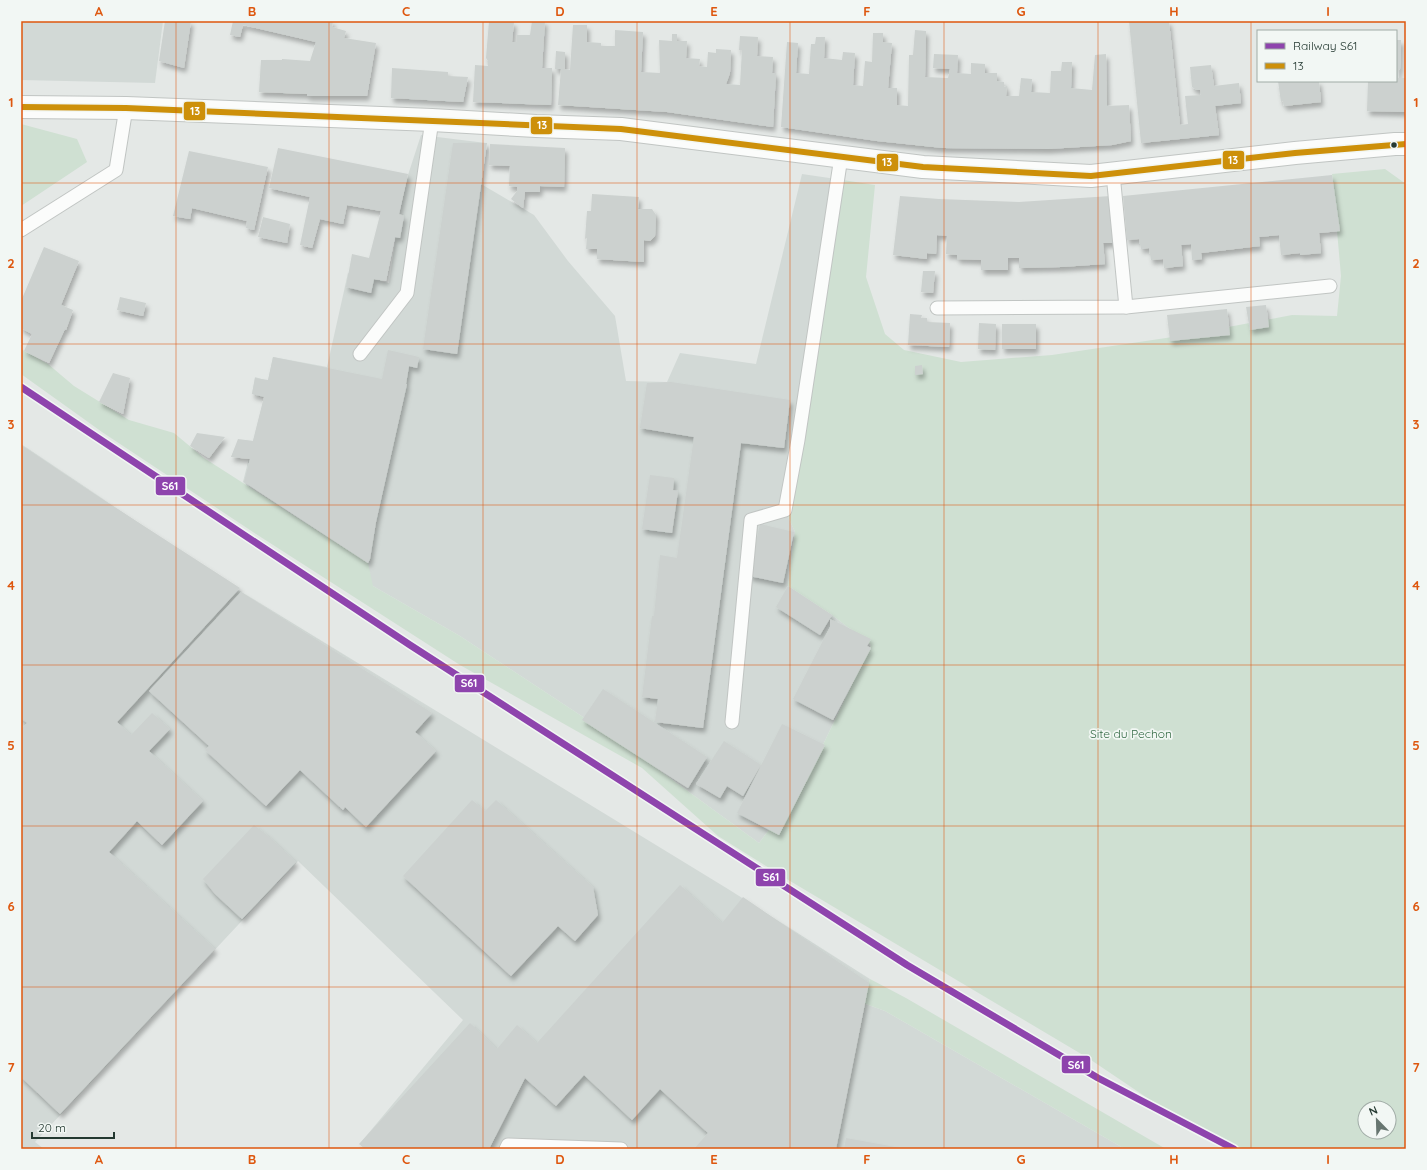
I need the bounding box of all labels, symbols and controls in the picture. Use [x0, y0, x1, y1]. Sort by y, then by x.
text: A [95, 3, 104, 19]
text: B [248, 3, 256, 19]
text: C [402, 3, 410, 19]
text: D [555, 3, 565, 19]
text: E [710, 3, 718, 19]
text: F [863, 3, 871, 19]
text: G [1016, 3, 1026, 19]
text: H [1169, 3, 1179, 19]
text: I [1326, 3, 1330, 19]
legend [1257, 30, 1397, 82]
text: Railway S61 [1293, 38, 1358, 53]
text: 13 [1293, 58, 1304, 73]
text: 1 [8, 94, 14, 110]
text: 1 [1413, 94, 1419, 110]
line badge: 13 [183, 101, 206, 121]
text: 13 [190, 104, 200, 118]
line badge: 13 [530, 116, 553, 135]
text: 13 [537, 118, 547, 132]
unlabelled marker [1389, 140, 1399, 150]
line badge: 13 [1222, 150, 1245, 170]
line badge: 13 [876, 153, 899, 172]
text: 13 [1228, 153, 1238, 167]
text: 13 [882, 155, 892, 169]
text: 2 [7, 255, 15, 271]
text: 2 [1412, 255, 1420, 271]
text: 3 [8, 416, 15, 432]
text: 3 [1413, 416, 1420, 432]
line badge: S61 [155, 476, 186, 496]
text: S61 [162, 479, 178, 493]
text: 4 [7, 577, 15, 593]
text: 4 [1412, 577, 1420, 593]
line badge: S61 [454, 674, 485, 693]
text: S61 [461, 676, 477, 690]
park label: Site du Pechon [1090, 726, 1172, 741]
text: 5 [7, 737, 15, 753]
text: 5 [1412, 737, 1420, 753]
line badge: S61 [755, 868, 786, 887]
text: S61 [763, 870, 779, 884]
text: 6 [7, 898, 15, 914]
text: 6 [1412, 898, 1420, 914]
line badge: S61 [1061, 1055, 1091, 1074]
text: S61 [1068, 1058, 1084, 1072]
text: 7 [7, 1059, 15, 1075]
text: 7 [1412, 1059, 1420, 1075]
north arrow [1357, 1100, 1397, 1140]
text: N [1367, 1103, 1380, 1119]
scale bar [32, 1114, 114, 1140]
text: 20 m [38, 1120, 66, 1135]
text: A [95, 1151, 104, 1167]
text: B [248, 1151, 256, 1167]
text: C [402, 1151, 410, 1167]
text: D [555, 1151, 565, 1167]
text: E [710, 1151, 718, 1167]
text: F [863, 1151, 871, 1167]
text: G [1016, 1151, 1026, 1167]
text: H [1169, 1151, 1179, 1167]
text: I [1326, 1151, 1330, 1167]

